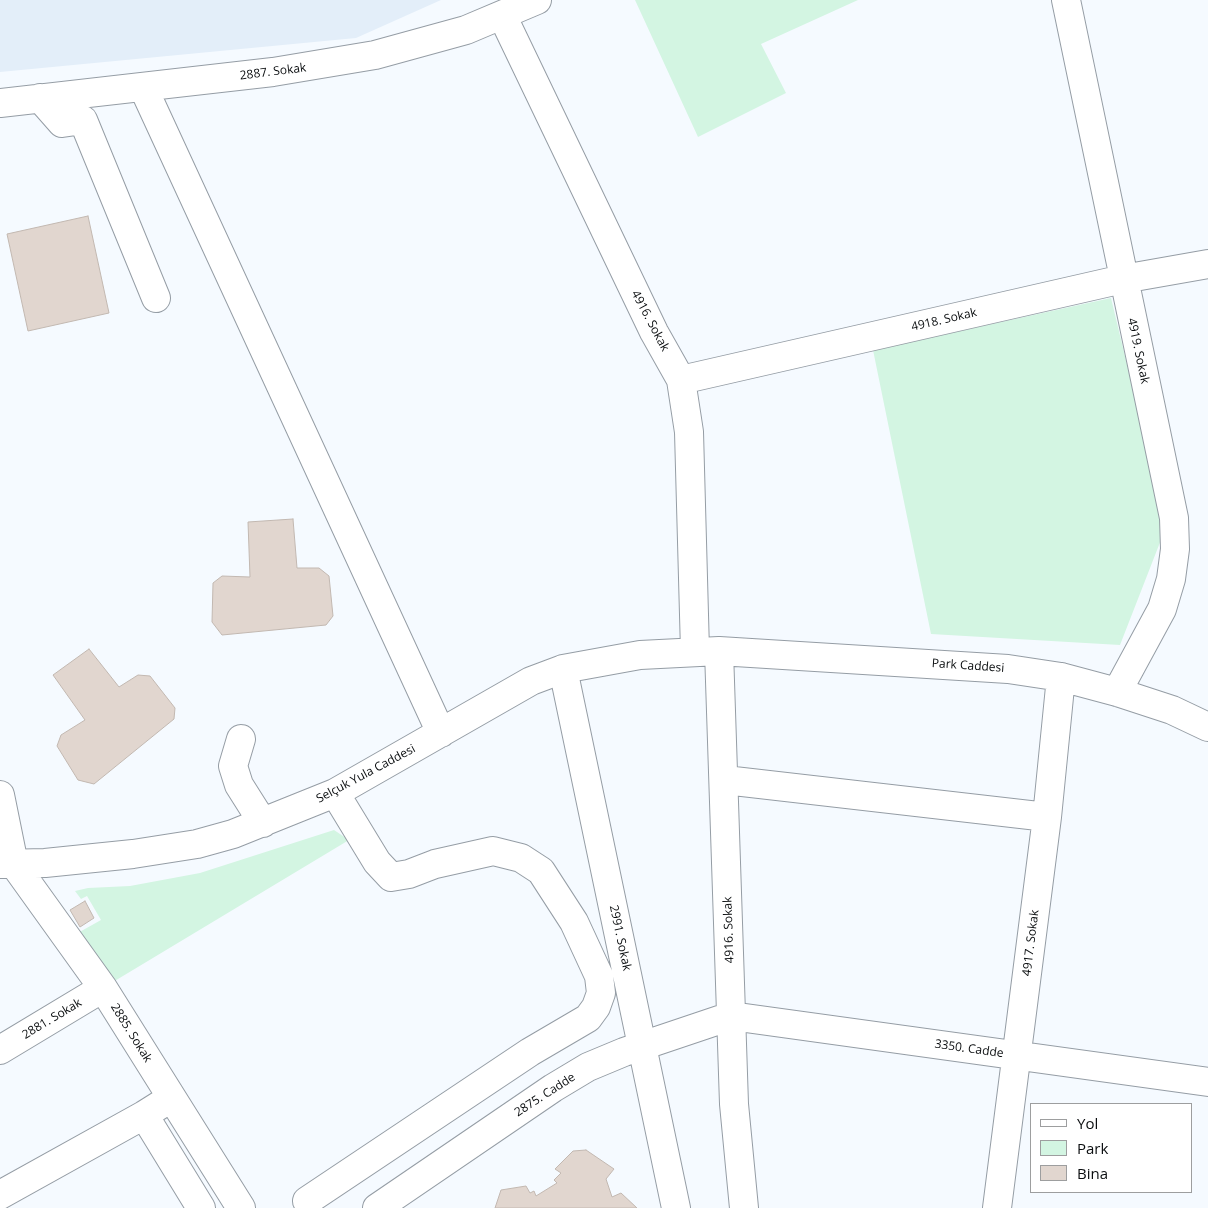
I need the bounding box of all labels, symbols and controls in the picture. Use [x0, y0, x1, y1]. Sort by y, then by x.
street label: 2887. Sokak [239, 61, 307, 83]
street label: 4916. Sokak [628, 288, 672, 354]
street label: 4918. Sokak [910, 305, 978, 335]
street label: 4919. Sokak [1124, 317, 1152, 385]
street label: Park Caddesi [931, 656, 1005, 676]
street label: Selçuk Yula Caddesi [314, 742, 418, 806]
street label: 4916. Sokak [721, 896, 737, 964]
street label: 2991. Sokak [606, 904, 634, 972]
street label: 4917. Sokak [1020, 909, 1042, 977]
street label: 2881. Sokak [20, 996, 84, 1042]
street label: 2885. Sokak [107, 1001, 155, 1065]
street label: 3350. Cadde [934, 1037, 1004, 1061]
street label: 2875. Cadde [512, 1070, 578, 1120]
legend [1030, 1103, 1193, 1193]
text: Yol [1077, 1113, 1098, 1133]
text: Park [1077, 1138, 1108, 1158]
text: Bina [1077, 1163, 1108, 1183]

